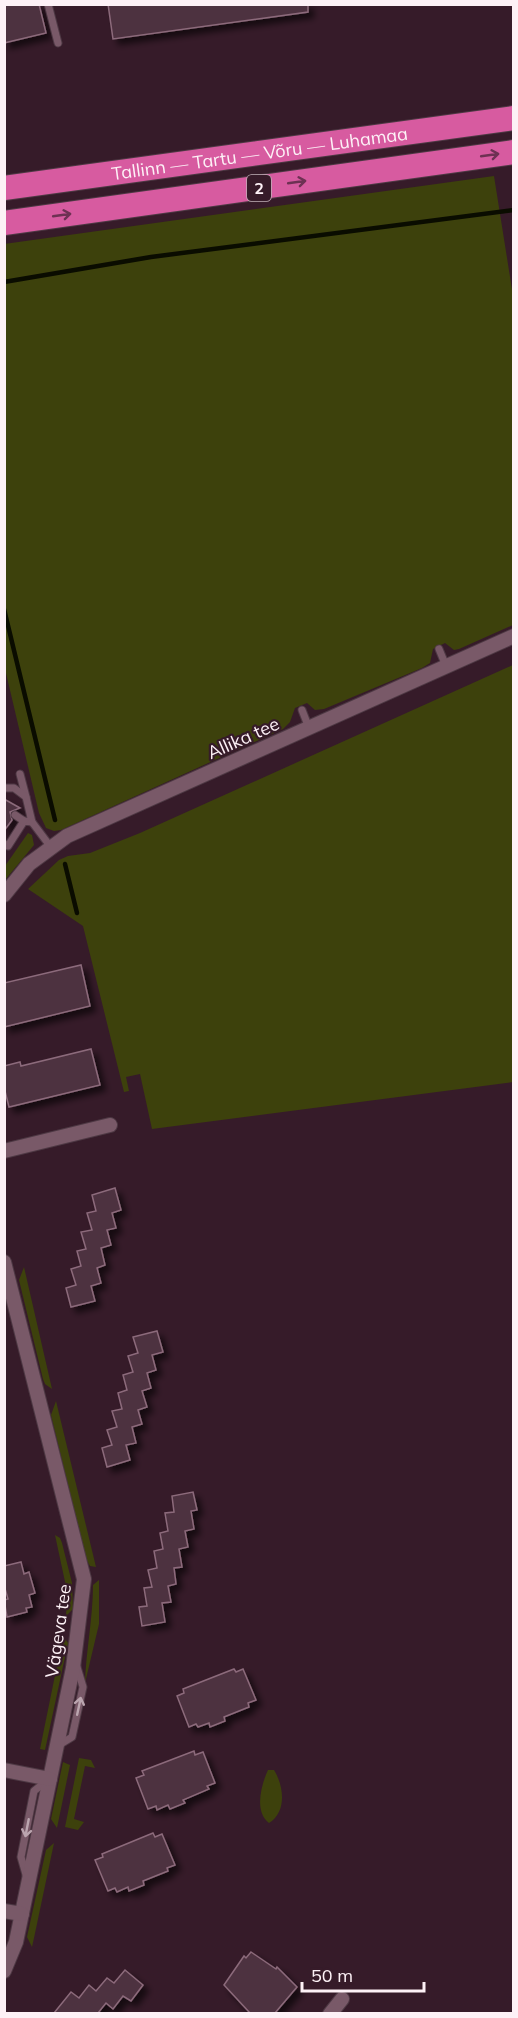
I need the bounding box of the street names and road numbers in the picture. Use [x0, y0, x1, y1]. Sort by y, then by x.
street label: Tallinn — Tartu — Võru — Luhamaa [110, 121, 409, 185]
road number: 2 [247, 175, 271, 201]
street label: Allika tee [203, 712, 283, 764]
street label: Vägeva tee [40, 1583, 76, 1679]

